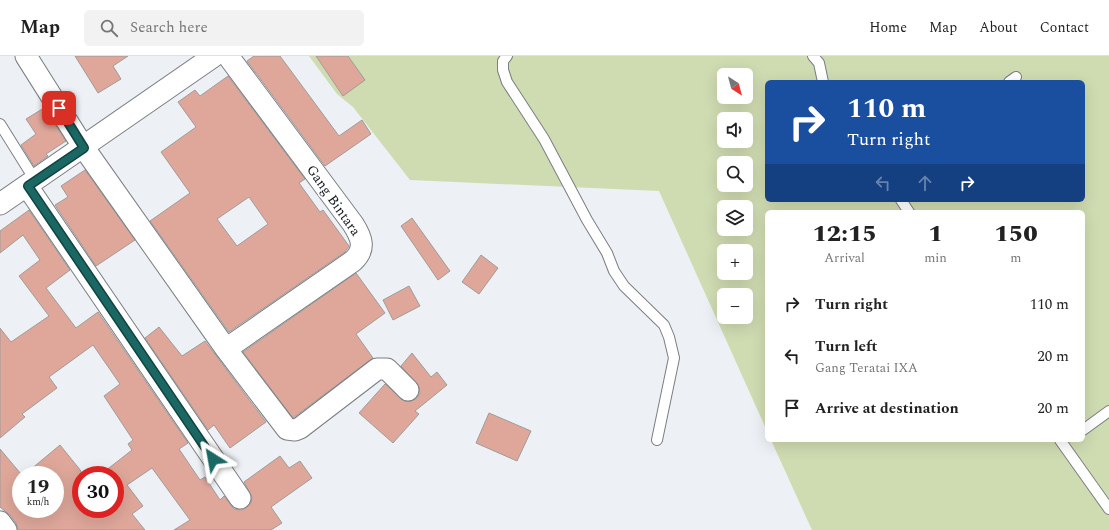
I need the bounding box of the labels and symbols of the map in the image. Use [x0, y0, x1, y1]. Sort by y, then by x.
north arrow [717, 68, 753, 104]
pin [42, 91, 76, 125]
street label: Gang Bintara [301, 160, 366, 240]
position arrow [192, 438, 234, 480]
speed limit sign: 30 [72, 466, 124, 518]

